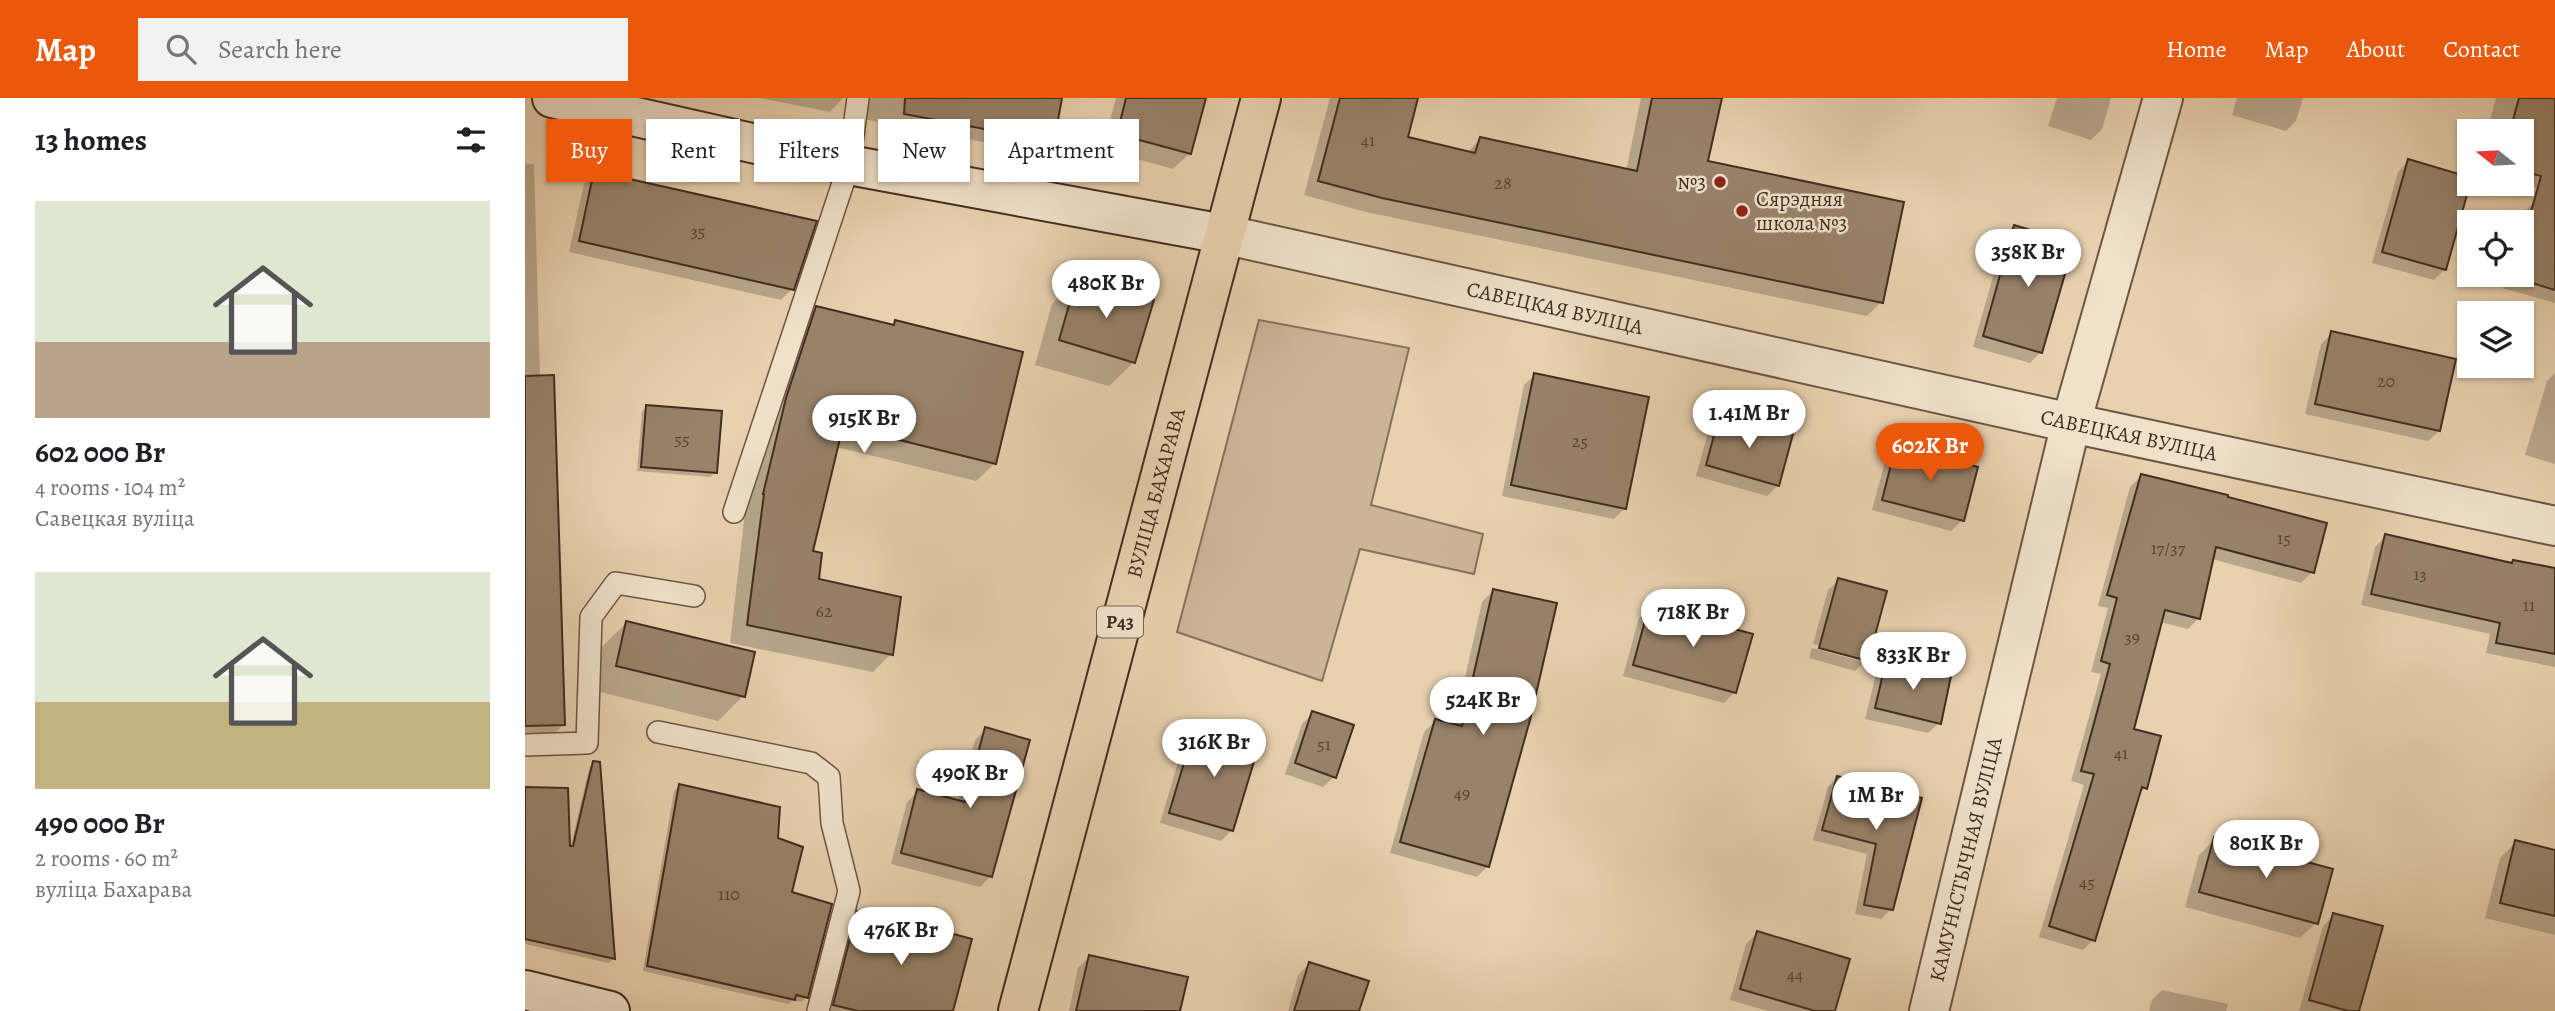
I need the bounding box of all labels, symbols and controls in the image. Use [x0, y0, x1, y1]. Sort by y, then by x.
search box [138, 18, 628, 81]
text: Map [35, 27, 96, 72]
icon: search [162, 30, 200, 68]
text: Search here [218, 32, 342, 67]
text: Home [2166, 33, 2227, 65]
text: Map [2265, 33, 2309, 65]
text: About [2347, 33, 2405, 65]
text: Contact [2443, 33, 2520, 65]
chip: Buy [546, 119, 632, 182]
chip: Rent [646, 119, 740, 182]
chip: Filters [754, 119, 864, 182]
chip: New [878, 119, 970, 182]
chip: Apartment [984, 119, 1139, 182]
north arrow [2457, 119, 2534, 196]
map controls [2457, 119, 2534, 378]
text: 13 homes [35, 120, 147, 160]
icon: filters [452, 121, 490, 159]
house number: 41 [1361, 128, 1375, 152]
place label: №3 [1677, 168, 1706, 196]
house number: 28 [1494, 171, 1512, 195]
marker: №3 [1712, 174, 1728, 190]
place label: Сярэдняя школа №3 [1756, 185, 1847, 237]
marker: Сярэдняя школа №3 [1734, 203, 1750, 219]
button: locate [2457, 210, 2534, 287]
house number: 35 [690, 219, 706, 243]
pin: 358K Br [1963, 230, 2093, 289]
text: 358K Br [1991, 236, 2065, 267]
icon: home [200, 247, 326, 373]
pin: 480K Br [1041, 260, 1171, 320]
text: 480K Br [1068, 267, 1144, 298]
street label: САВЕЦКАЯ ВУЛІЦА [1464, 275, 1646, 341]
button: layers [2457, 301, 2534, 378]
house number: 20 [2377, 369, 2395, 393]
pin: 1.41M Br [1677, 390, 1821, 450]
pin: 915K Br [799, 396, 929, 455]
text: 1.41M Br [1709, 397, 1789, 428]
text: 915K Br [828, 402, 900, 433]
street label: САВЕЦКАЯ ВУЛІЦА [2038, 403, 2221, 468]
street label: ВУЛІЦА БАХАРАВА [1120, 404, 1192, 581]
pin: 602K Br [1865, 424, 1995, 483]
house number: 55 [674, 427, 690, 451]
house number: 25 [1572, 429, 1588, 453]
text: 602K Br [1892, 430, 1968, 461]
text: 602 000 Br [35, 432, 165, 472]
text: 4 rooms · 104 m² [35, 472, 185, 503]
text: Савецкая вуліца [35, 503, 195, 534]
house number: 15 [2277, 526, 2291, 550]
house number: 17/37 [2151, 536, 2186, 560]
house number: 13 [2413, 562, 2427, 586]
pin: 718K Br [1628, 589, 1758, 649]
house number: 11 [2523, 593, 2535, 617]
text: 718K Br [1657, 596, 1729, 627]
house number: 62 [816, 599, 833, 623]
road number: Р43 [1097, 607, 1143, 638]
icon: home [200, 618, 326, 744]
house number: 39 [2124, 625, 2140, 649]
pin: 833K Br [1848, 632, 1978, 692]
text: 833K Br [1876, 639, 1950, 670]
pin: 524K Br [1418, 678, 1548, 737]
text: 524K Br [1446, 684, 1520, 715]
pin: 316K Br [1149, 720, 1279, 779]
text: 316K Br [1178, 726, 1250, 757]
house number: 51 [1317, 732, 1331, 756]
street label: КАМУНІСТЫЧНАЯ ВУЛІЦА [1923, 733, 2009, 985]
house number: 41 [2114, 741, 2128, 765]
pin: 490K Br [905, 750, 1035, 810]
text: 490K Br [932, 757, 1008, 788]
pin: 1M Br [1827, 772, 1925, 832]
text: 1M Br [1848, 779, 1904, 810]
house number: 49 [1454, 781, 1470, 805]
text: 490 000 Br [35, 803, 165, 843]
pin: 801K Br [2201, 820, 2331, 880]
text: 801K Br [2229, 827, 2303, 858]
text: 2 rooms · 60 m² [35, 843, 178, 874]
house number: 45 [2079, 870, 2095, 894]
text: вуліца Бахарава [35, 874, 192, 905]
house number: 110 [718, 882, 740, 906]
pin: 476K Br [836, 908, 966, 967]
text: 476K Br [864, 914, 938, 945]
house number: 44 [1787, 962, 1803, 986]

